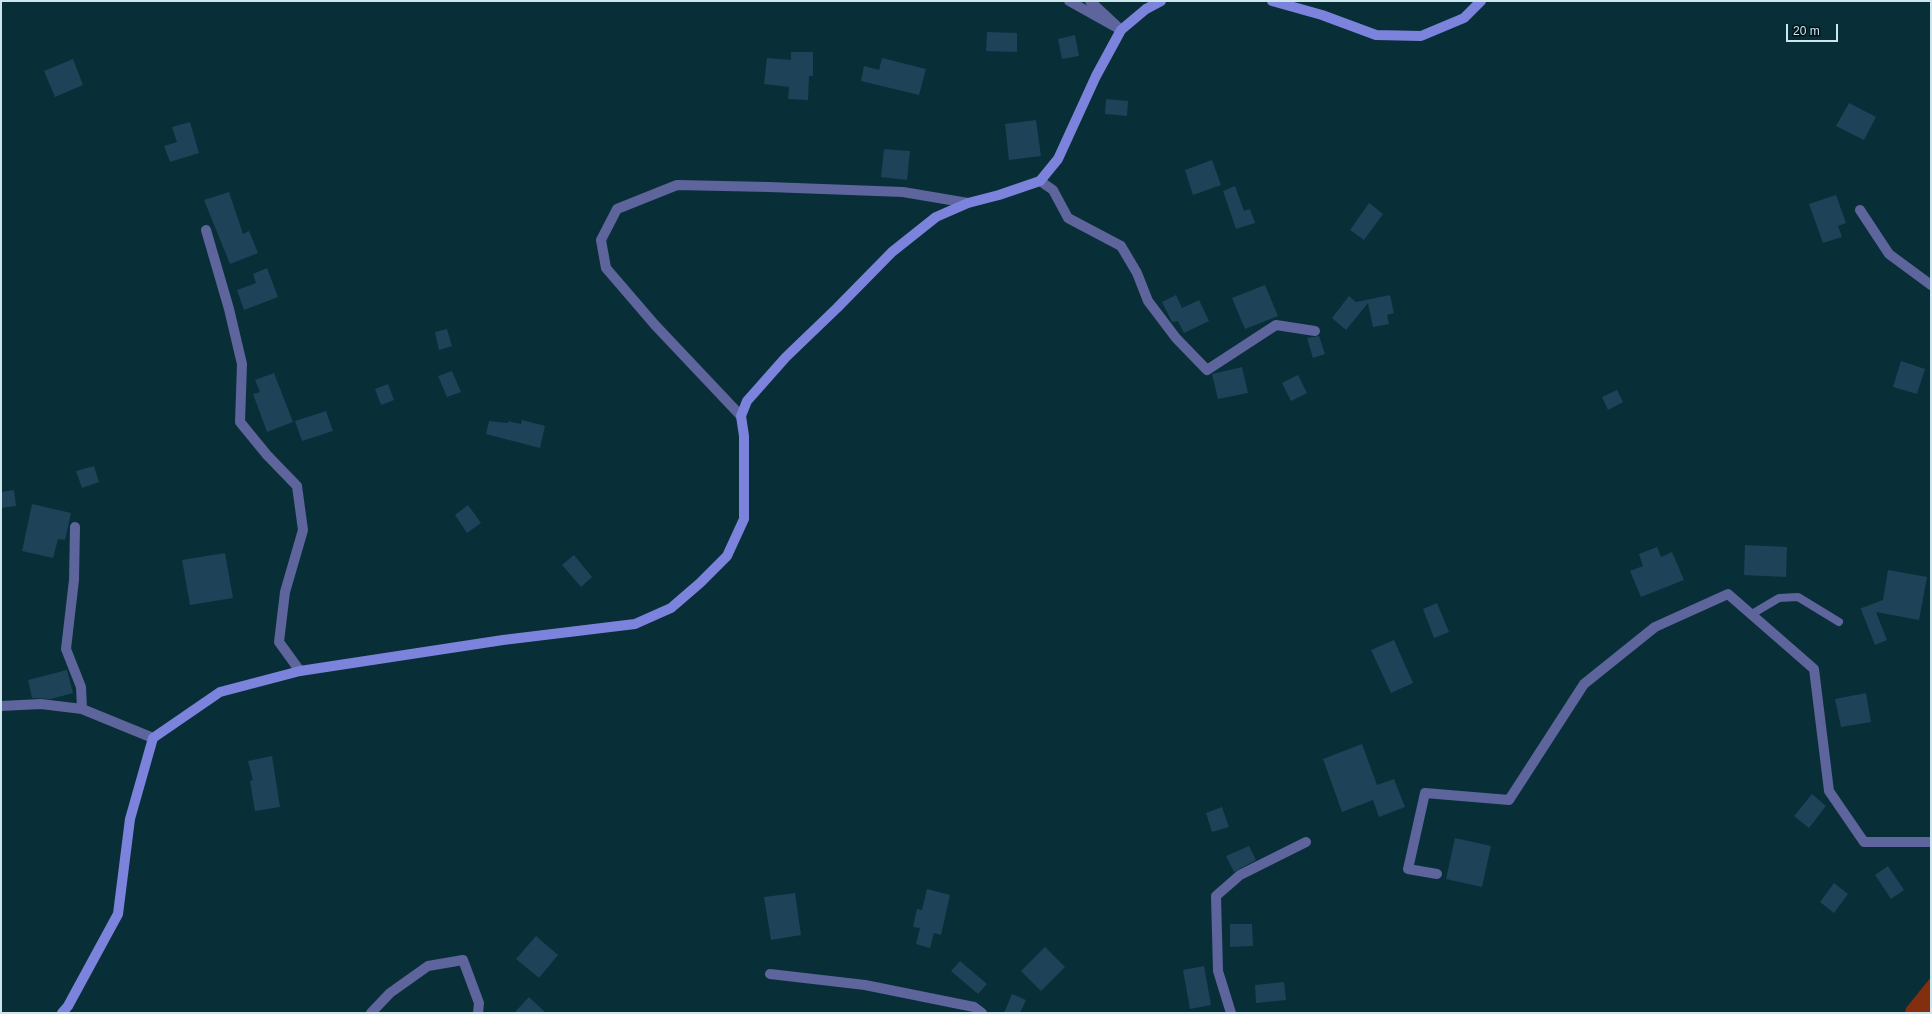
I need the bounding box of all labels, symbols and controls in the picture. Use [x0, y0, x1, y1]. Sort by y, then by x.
scale bar [1788, 16, 1840, 42]
text: 20 m [1793, 24, 1820, 38]

